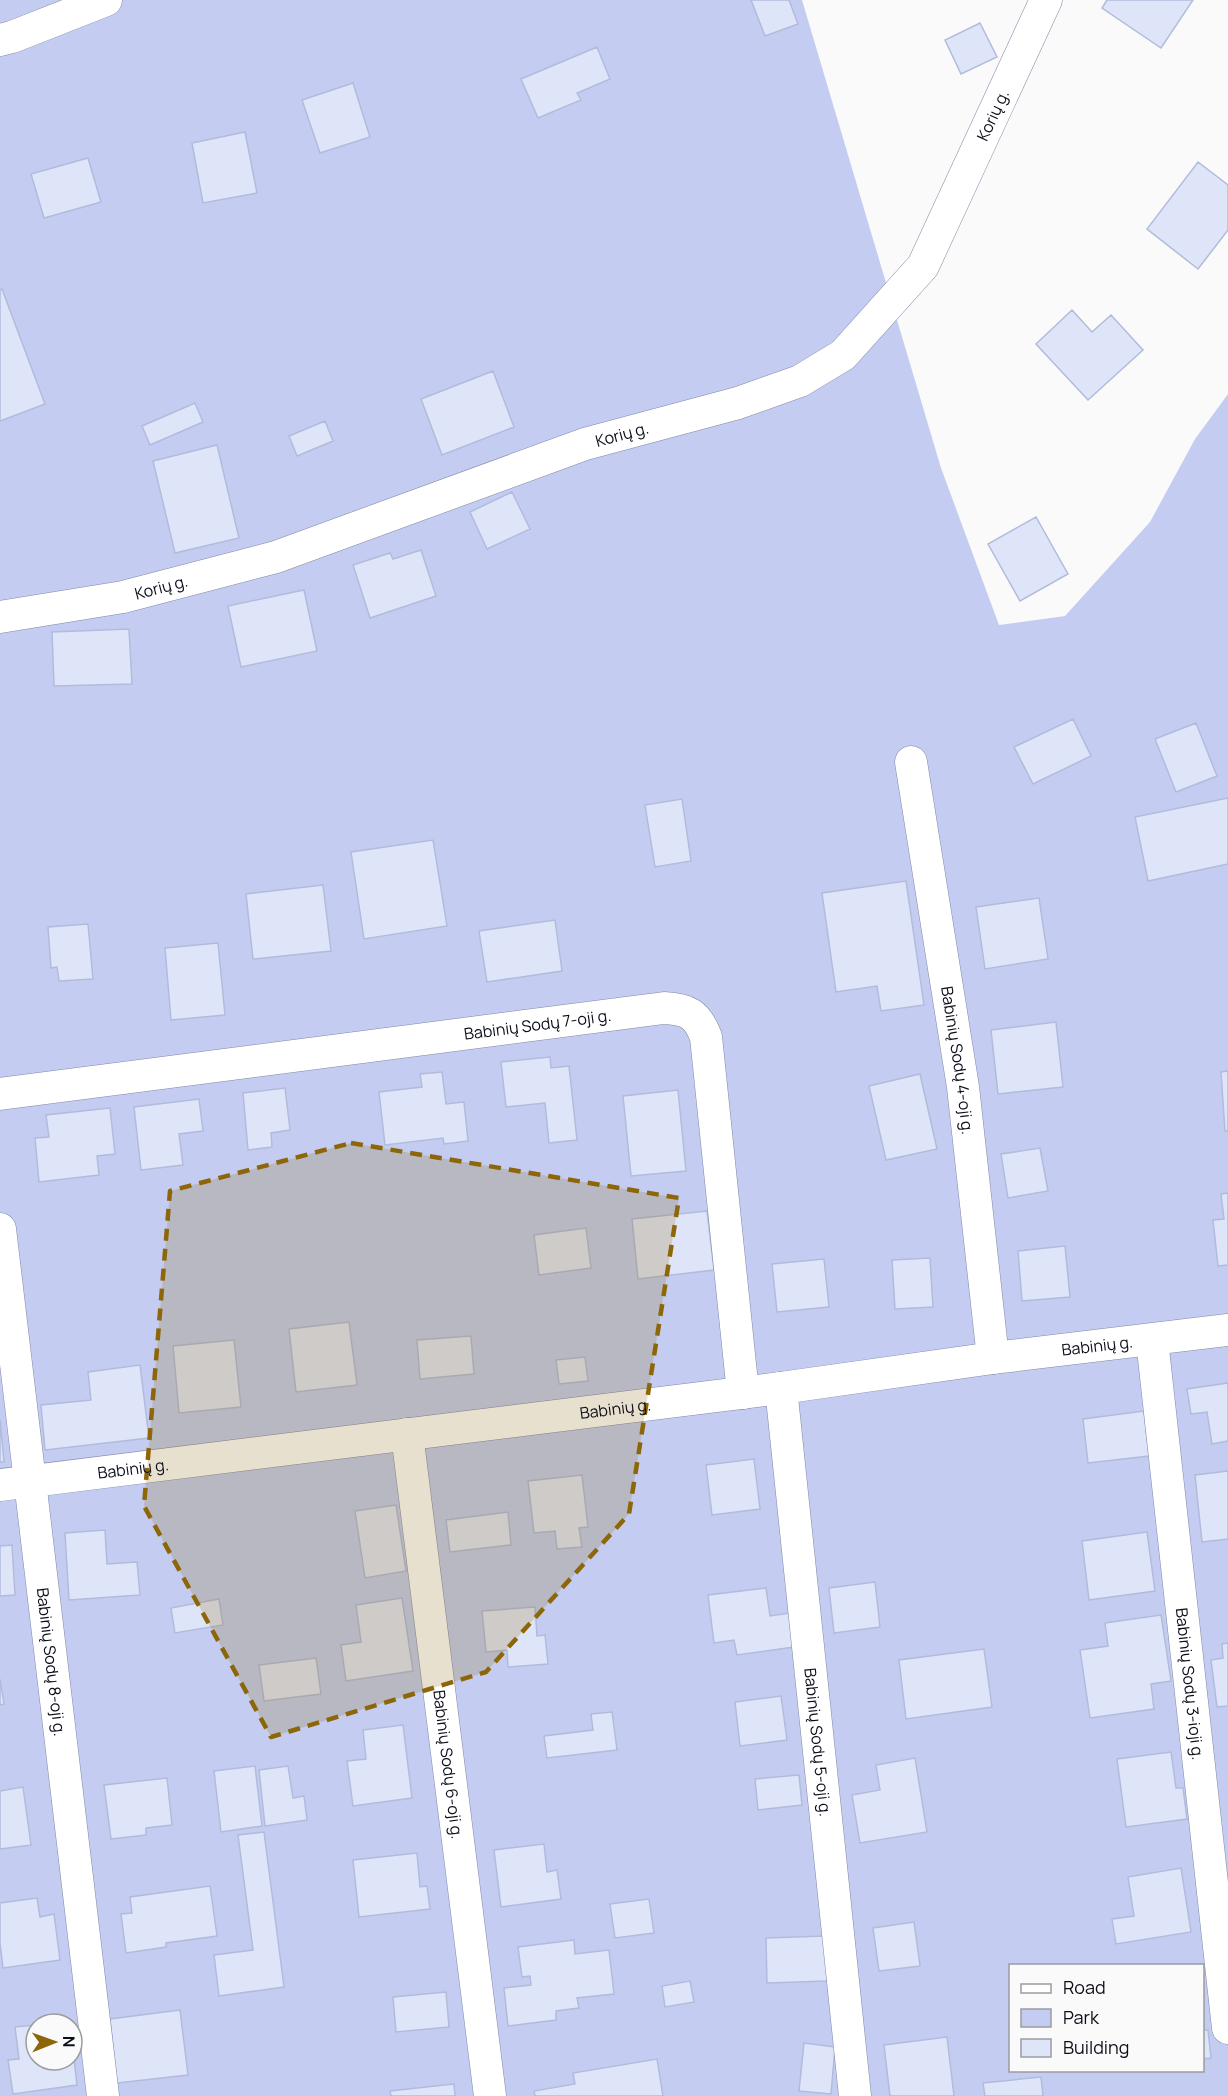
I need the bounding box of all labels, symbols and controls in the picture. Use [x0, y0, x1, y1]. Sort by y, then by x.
street label: Korių g. [971, 86, 1014, 144]
street label: Korių g. [593, 416, 651, 452]
street label: Korių g. [132, 570, 190, 605]
street label: Babinių Sodų 4-oji g. [936, 985, 979, 1136]
street label: Babinių Sodų 7-oji g. [463, 1004, 612, 1045]
street label: Babinių g. [1060, 1330, 1134, 1361]
street label: Babinių g. [578, 1393, 652, 1424]
street label: Babinių g. [96, 1453, 170, 1484]
street label: Babinių Sodų 8-oji g. [32, 1586, 71, 1737]
street label: Babinių Sodų 3-ioji g. [1171, 1607, 1209, 1761]
street label: Babinių Sodų 5-oji g. [799, 1667, 837, 1818]
street label: Babinių Sodų 6-oji g. [428, 1689, 469, 1840]
legend [1009, 1964, 1204, 2072]
text: Road [1063, 1975, 1106, 1999]
text: Park [1063, 2005, 1100, 2029]
north arrow [24, 2012, 84, 2072]
text: Building [1063, 2035, 1129, 2059]
text: N [58, 2036, 80, 2048]

